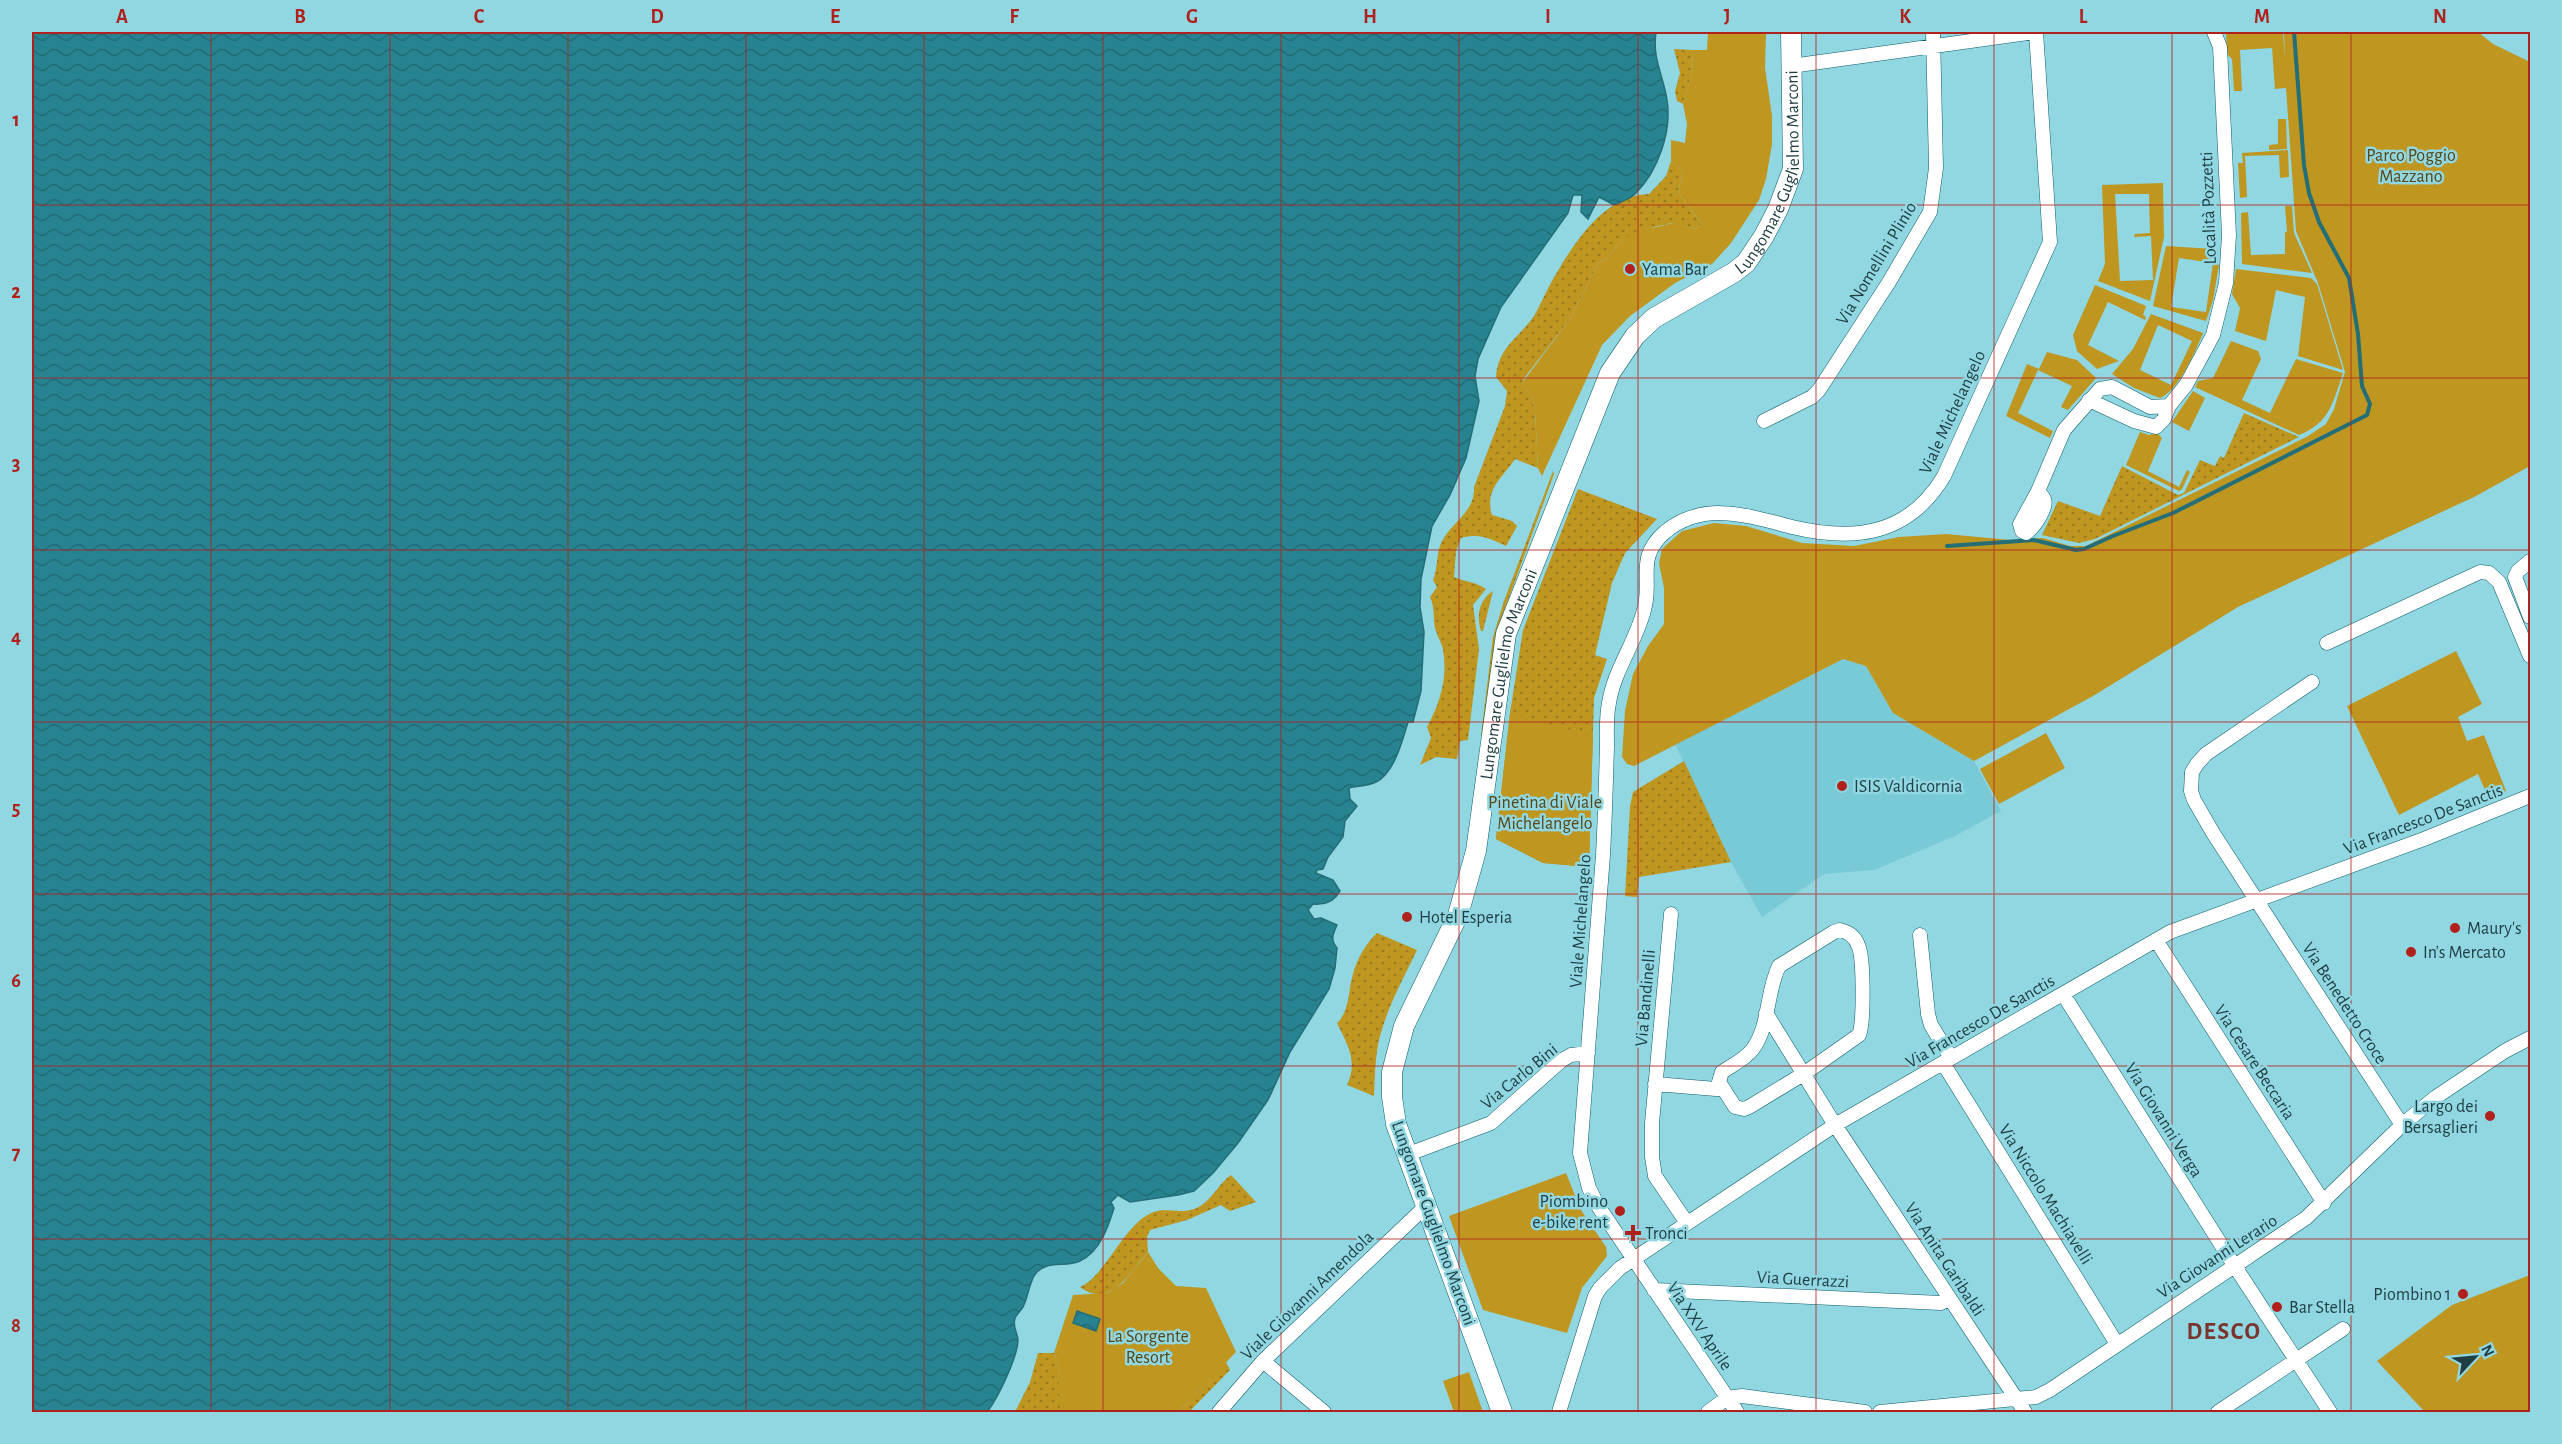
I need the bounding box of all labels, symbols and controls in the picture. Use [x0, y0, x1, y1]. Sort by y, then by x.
text: A [116, 7, 128, 27]
text: B [294, 7, 306, 27]
text: C [474, 7, 485, 27]
text: D [650, 7, 664, 27]
text: E [830, 7, 840, 27]
text: F [1009, 7, 1019, 27]
text: G [1186, 7, 1198, 27]
text: H [1363, 7, 1377, 27]
text: I [1545, 7, 1551, 27]
text: J [1724, 7, 1730, 27]
text: K [1899, 7, 1911, 27]
text: L [2079, 7, 2088, 27]
text: M [2254, 7, 2270, 27]
text: N [2433, 7, 2447, 27]
street label: Lungomare Guglielmo Marconi [1732, 70, 1803, 278]
text: 1 [12, 110, 20, 130]
park label: Parco Poggio Mazzano [2366, 147, 2456, 186]
street label: Località Pozzetti [2198, 151, 2220, 265]
street label: Via Nomellini Plinio [1833, 199, 1921, 328]
place label: Yama Bar [1642, 261, 1708, 279]
marker: Yama Bar [1623, 262, 1637, 276]
text: 2 [11, 282, 21, 302]
street label: Viale Michelangelo [1916, 348, 1989, 477]
text: 3 [12, 454, 20, 474]
street label: Lungomare Guglielmo Marconi [1478, 567, 1541, 781]
text: 4 [11, 627, 21, 647]
place label: ISIS Valdicornia [1854, 778, 1963, 796]
marker: ISIS Valdicornia [1835, 779, 1849, 793]
street label: Via Francesco De Sanctis [2341, 781, 2505, 859]
park label: Pinetina di Viale Michelangelo [1488, 794, 1602, 833]
text: 5 [12, 799, 20, 819]
street label: Viale Michelangelo [1567, 853, 1595, 988]
place label: Hotel Esperia [1419, 909, 1512, 927]
marker: Hotel Esperia [1400, 910, 1414, 924]
place label: Maury's [2467, 920, 2522, 938]
marker: Maury's [2448, 921, 2462, 935]
street label: Via Benedetto Croce [2298, 940, 2390, 1067]
place label: In's Mercato [2423, 944, 2506, 962]
marker: In's Mercato [2404, 945, 2418, 959]
street label: Via Bandinelli [1633, 949, 1659, 1047]
text: 6 [11, 971, 21, 991]
street label: Via Francesco De Sanctis [1903, 972, 2058, 1072]
street label: Via Cesare Beccaria [2210, 1002, 2298, 1123]
street label: Via Carlo Bini [1478, 1041, 1561, 1113]
street label: Via Giovanni Verga [2121, 1060, 2206, 1181]
place label: Largo dei Bersaglieri [2403, 1098, 2478, 1137]
marker: Largo dei Bersaglieri [2483, 1109, 2497, 1123]
street label: Lungomare Guglielmo Marconi [1388, 1119, 1478, 1328]
street label: Via Niccolo Machiavelli [1995, 1121, 2096, 1268]
text: 7 [12, 1143, 21, 1163]
place label: Piombino e-bike rent [1532, 1193, 1608, 1232]
street label: Via Anita Garibaldi [1901, 1200, 1987, 1320]
marker: Piombino e-bike rent [1613, 1204, 1627, 1218]
street label: Via Giovanni Lerario [2154, 1211, 2281, 1302]
place label: Tronci [1645, 1225, 1688, 1243]
marker: Tronci [1626, 1226, 1640, 1240]
street label: Viale Giovanni Amendola [1238, 1228, 1377, 1364]
street label: Via Guerrazzi [1756, 1269, 1850, 1291]
street label: Via XXV Aprile [1663, 1279, 1735, 1374]
place label: Piombino 1 [2373, 1286, 2451, 1304]
marker: Piombino 1 [2456, 1287, 2470, 1301]
place label: Bar Stella [2289, 1299, 2355, 1317]
marker: Bar Stella [2270, 1300, 2284, 1314]
text: 8 [11, 1316, 21, 1336]
district label: DESCO [2186, 1320, 2262, 1344]
north arrow [2445, 1327, 2505, 1387]
park label: La Sorgente Resort [1107, 1328, 1189, 1367]
text: N [2478, 1342, 2497, 1359]

